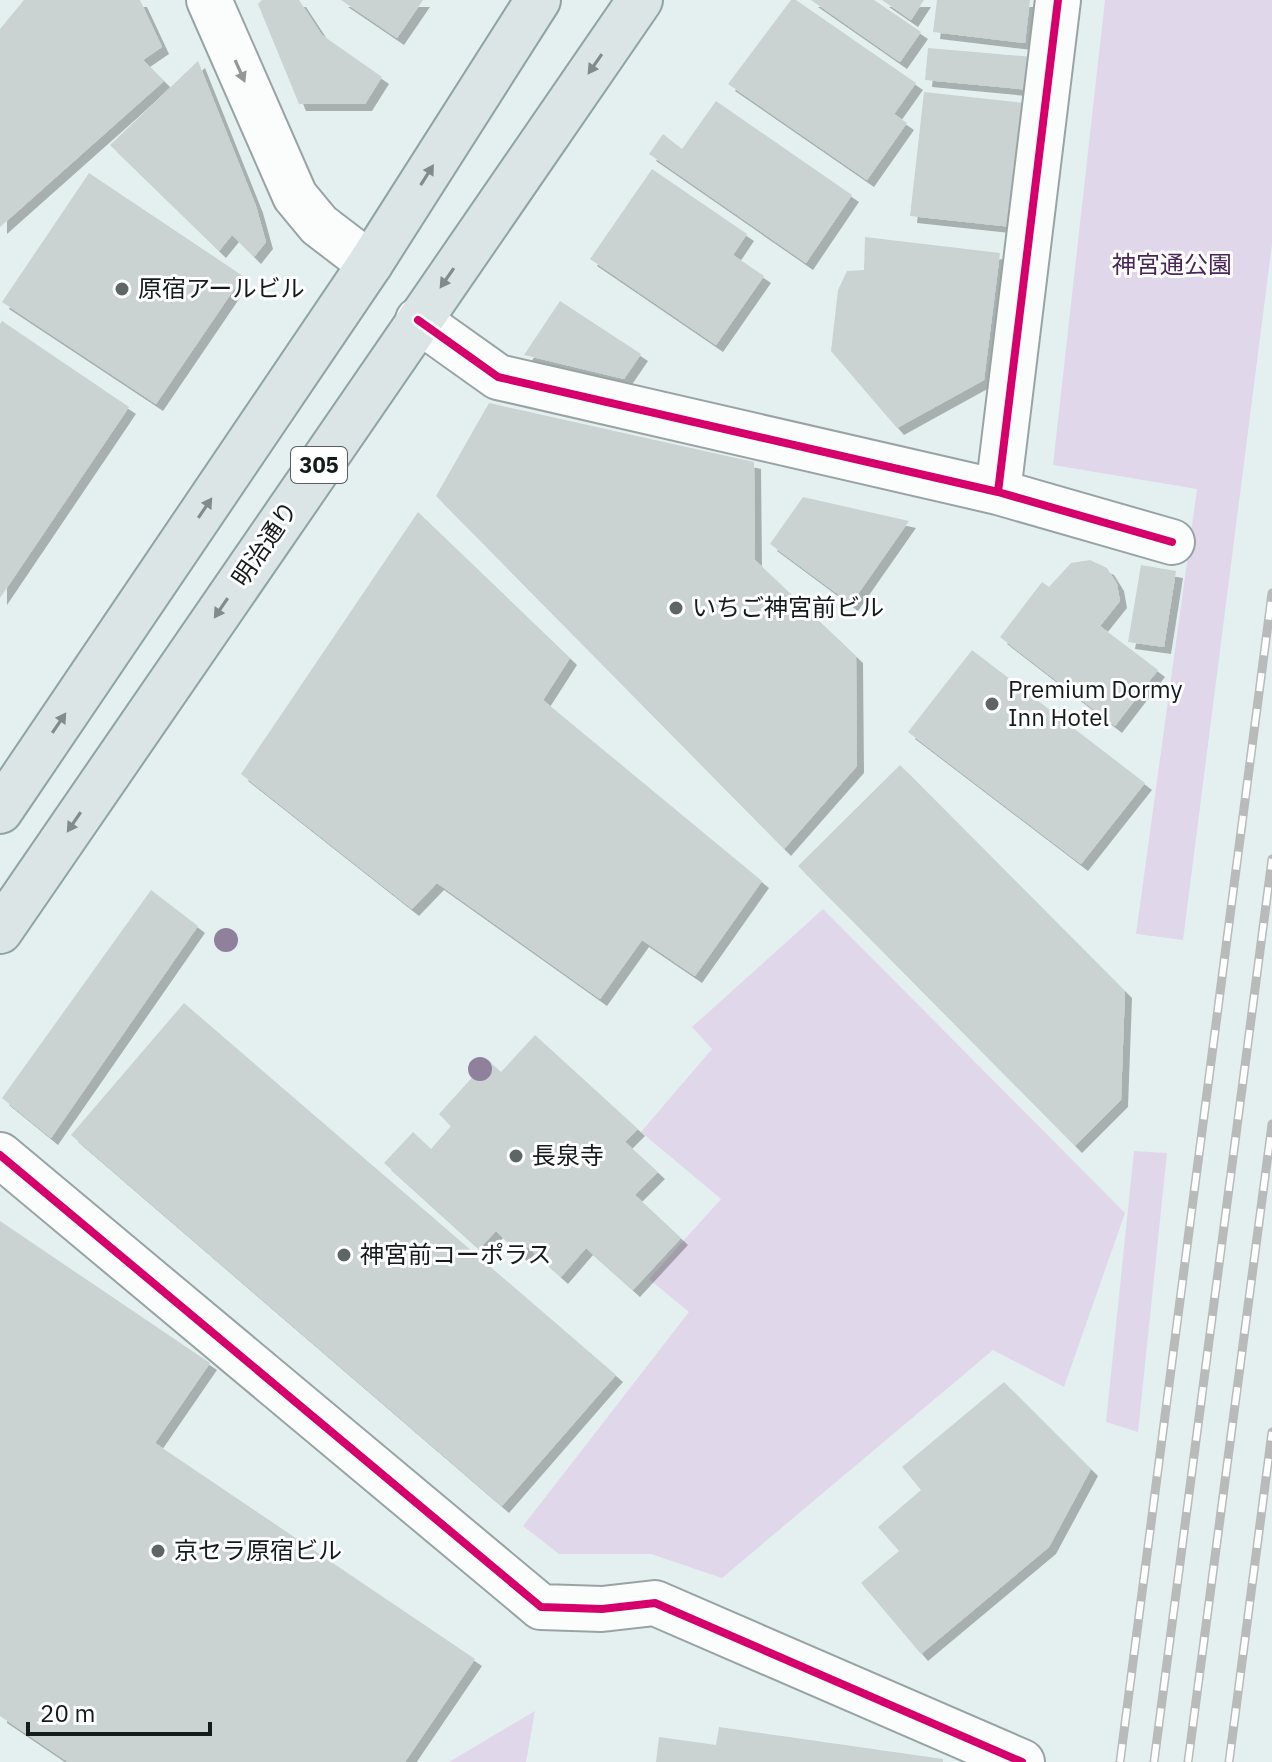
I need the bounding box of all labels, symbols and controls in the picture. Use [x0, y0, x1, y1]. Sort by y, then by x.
one-way arrow [588, 54, 603, 75]
one-way arrow [233, 60, 247, 83]
one-way arrow [419, 164, 434, 186]
park label: 神宮通公園 [1112, 248, 1232, 280]
one-way arrow [440, 267, 455, 288]
place label: 原宿アールビル [138, 272, 305, 304]
marker: 原宿アールビル [113, 280, 131, 298]
road number: 305 [291, 447, 347, 483]
street label: 明治通り [224, 495, 304, 592]
one-way arrow [197, 497, 212, 519]
place label: いちご神宮前ビル [692, 591, 884, 623]
one-way arrow [214, 597, 229, 618]
marker: いちご神宮前ビル [667, 599, 685, 617]
place label: Premium Dormy Inn Hotel [1008, 673, 1182, 733]
marker: Premium Dormy Inn Hotel [983, 695, 1001, 713]
one-way arrow [52, 713, 67, 734]
one-way arrow [67, 812, 82, 833]
place label: 長泉寺 [532, 1139, 604, 1171]
marker: 長泉寺 [507, 1147, 525, 1165]
place label: 神宮前コーポラス [360, 1238, 552, 1270]
marker: 神宮前コーポラス [335, 1246, 353, 1264]
place label: 京セラ原宿ビル [174, 1534, 342, 1566]
marker: 京セラ原宿ビル [149, 1542, 167, 1560]
scale bar [28, 1686, 210, 1736]
text: 20 m [40, 1697, 95, 1729]

